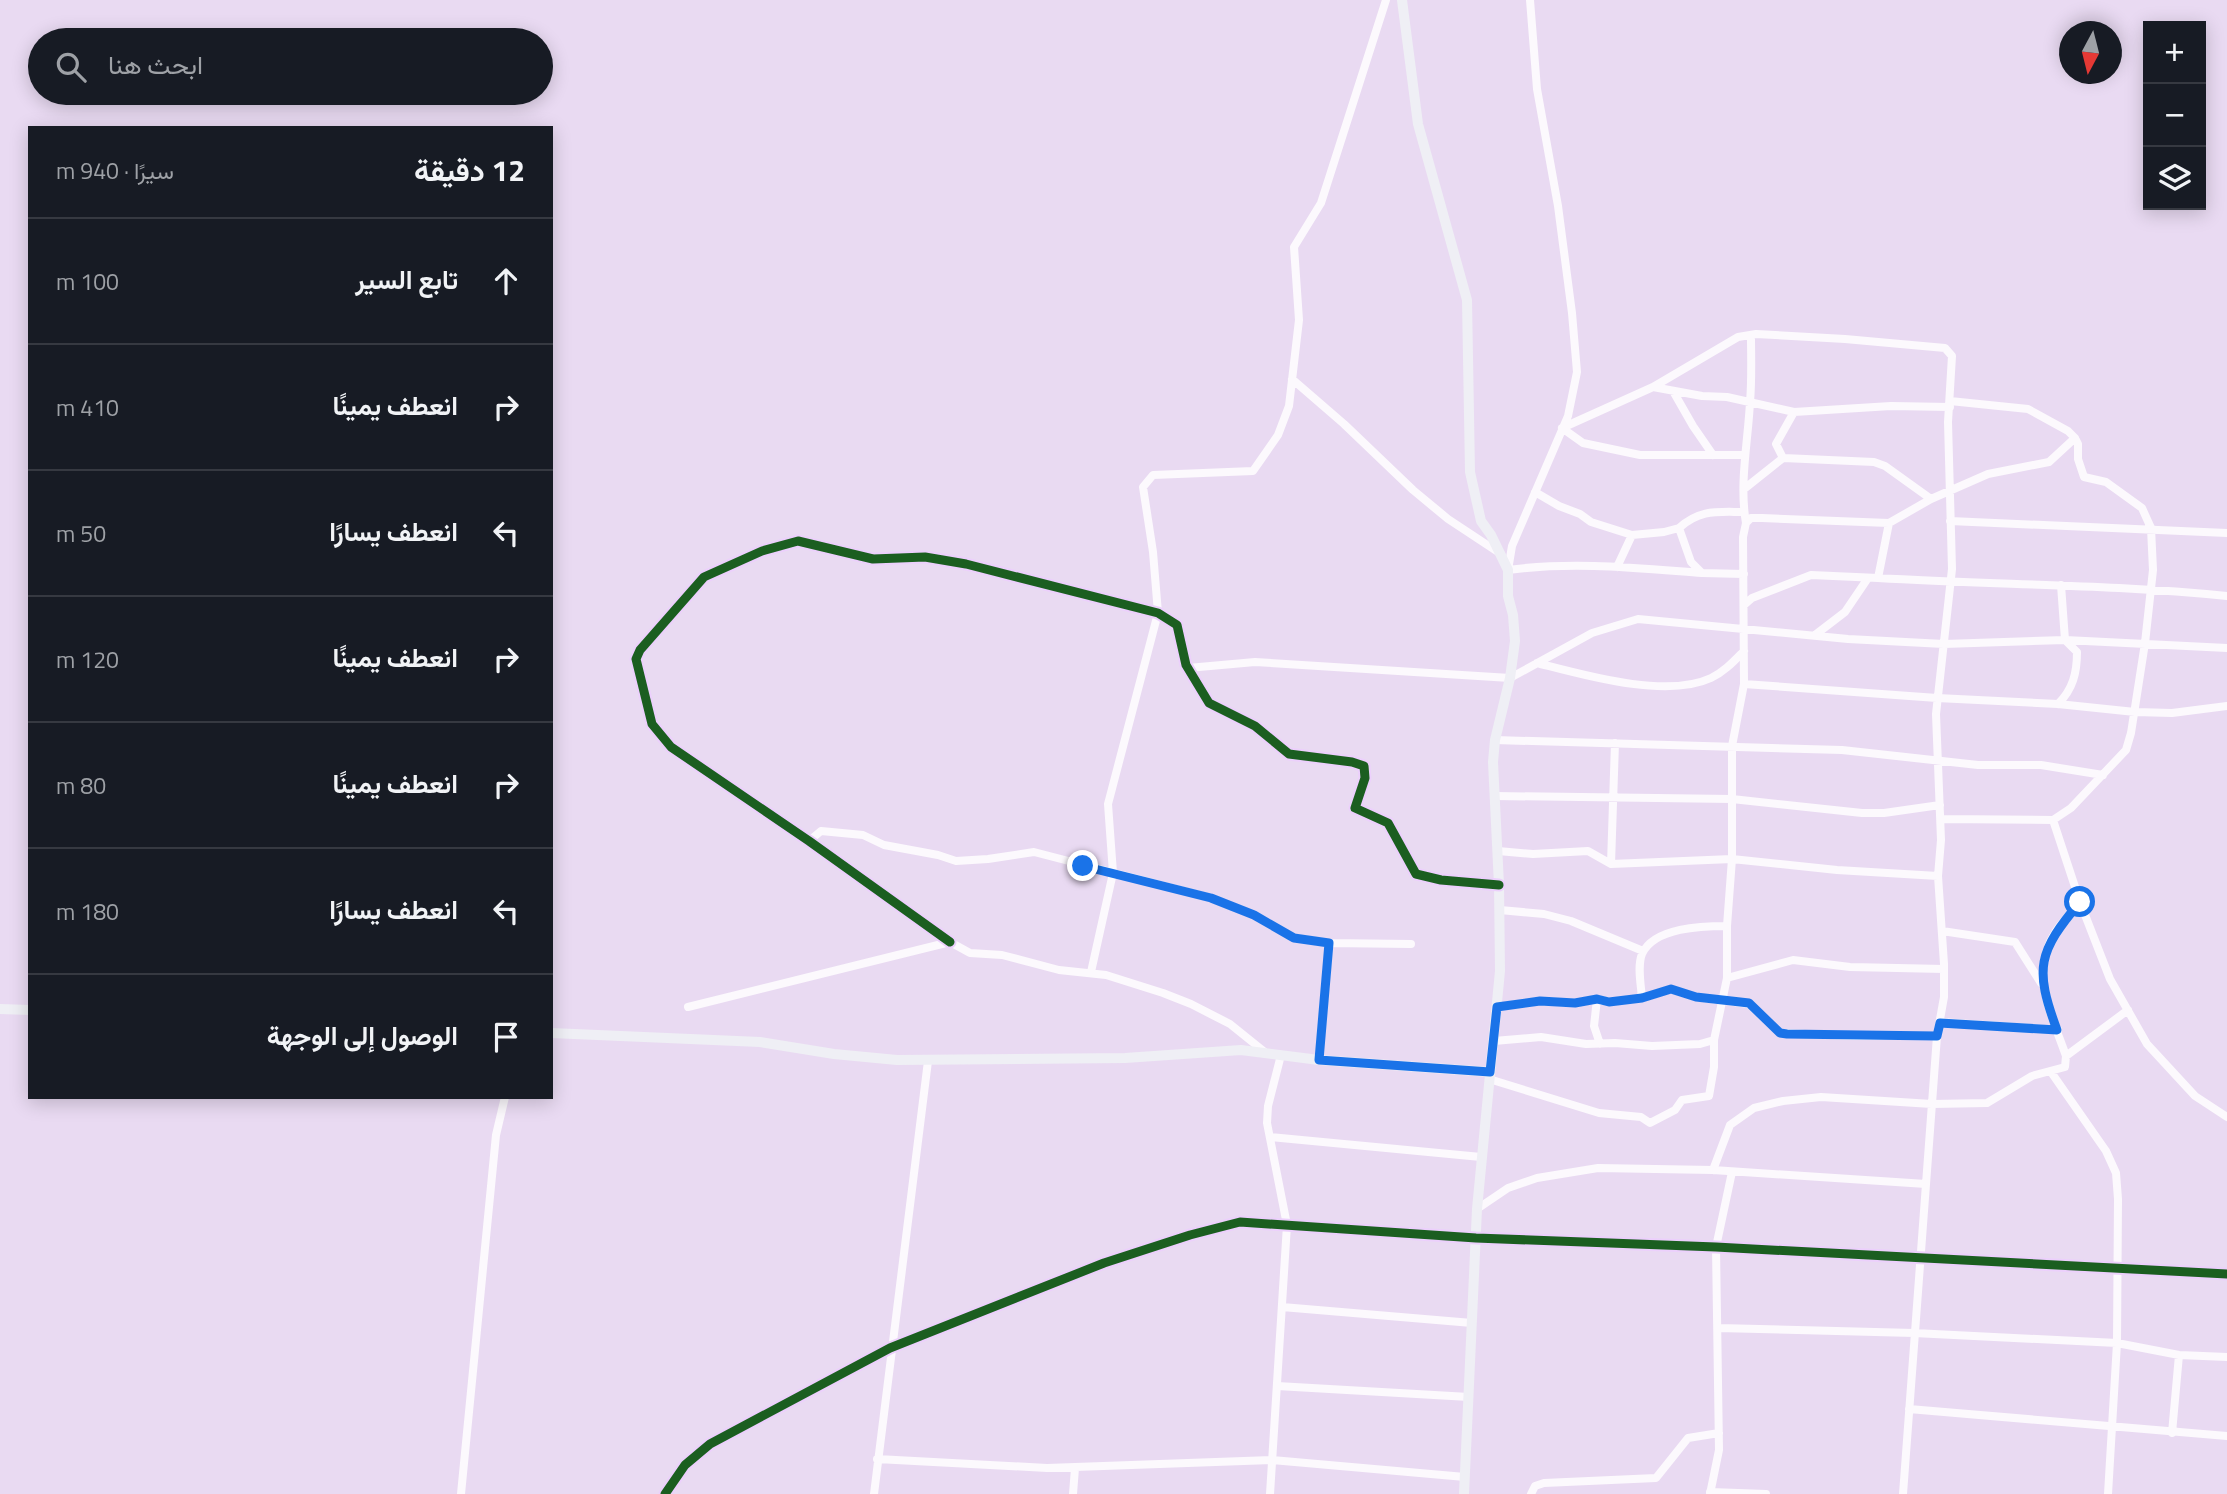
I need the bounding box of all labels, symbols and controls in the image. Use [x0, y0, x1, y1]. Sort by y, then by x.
north arrow [2059, 21, 2122, 84]
map controls [2143, 21, 2206, 210]
button: + [2143, 21, 2206, 84]
search box [28, 28, 553, 105]
text: ابحث هنا [108, 45, 203, 84]
icon: search [52, 48, 90, 86]
button: − [2143, 84, 2206, 147]
text: 12 دقيقة [414, 147, 525, 193]
button: layers [2143, 147, 2206, 210]
text: سيرًا · 940 m [56, 153, 174, 188]
text: تابع السير [355, 260, 458, 299]
icon: ahead [487, 262, 525, 300]
text: 100 m [56, 264, 119, 299]
text: انعطف يمينًا [332, 386, 458, 425]
icon: right [487, 388, 525, 426]
text: 410 m [56, 390, 119, 425]
text: انعطف يسارًا [329, 512, 458, 551]
icon: left [487, 514, 525, 552]
text: 50 m [56, 516, 106, 551]
text: انعطف يمينًا [332, 638, 458, 677]
icon: right [487, 640, 525, 678]
text: 120 m [56, 642, 119, 677]
text: انعطف يمينًا [332, 764, 458, 803]
icon: right [487, 766, 525, 804]
text: 80 m [56, 768, 106, 803]
route end [1067, 850, 1098, 881]
route start [2064, 886, 2095, 917]
text: انعطف يسارًا [329, 890, 458, 929]
icon: left [487, 892, 525, 930]
text: 180 m [56, 894, 119, 929]
text: الوصول إلى الوجهة [267, 1016, 458, 1055]
icon: arrive [487, 1018, 525, 1056]

